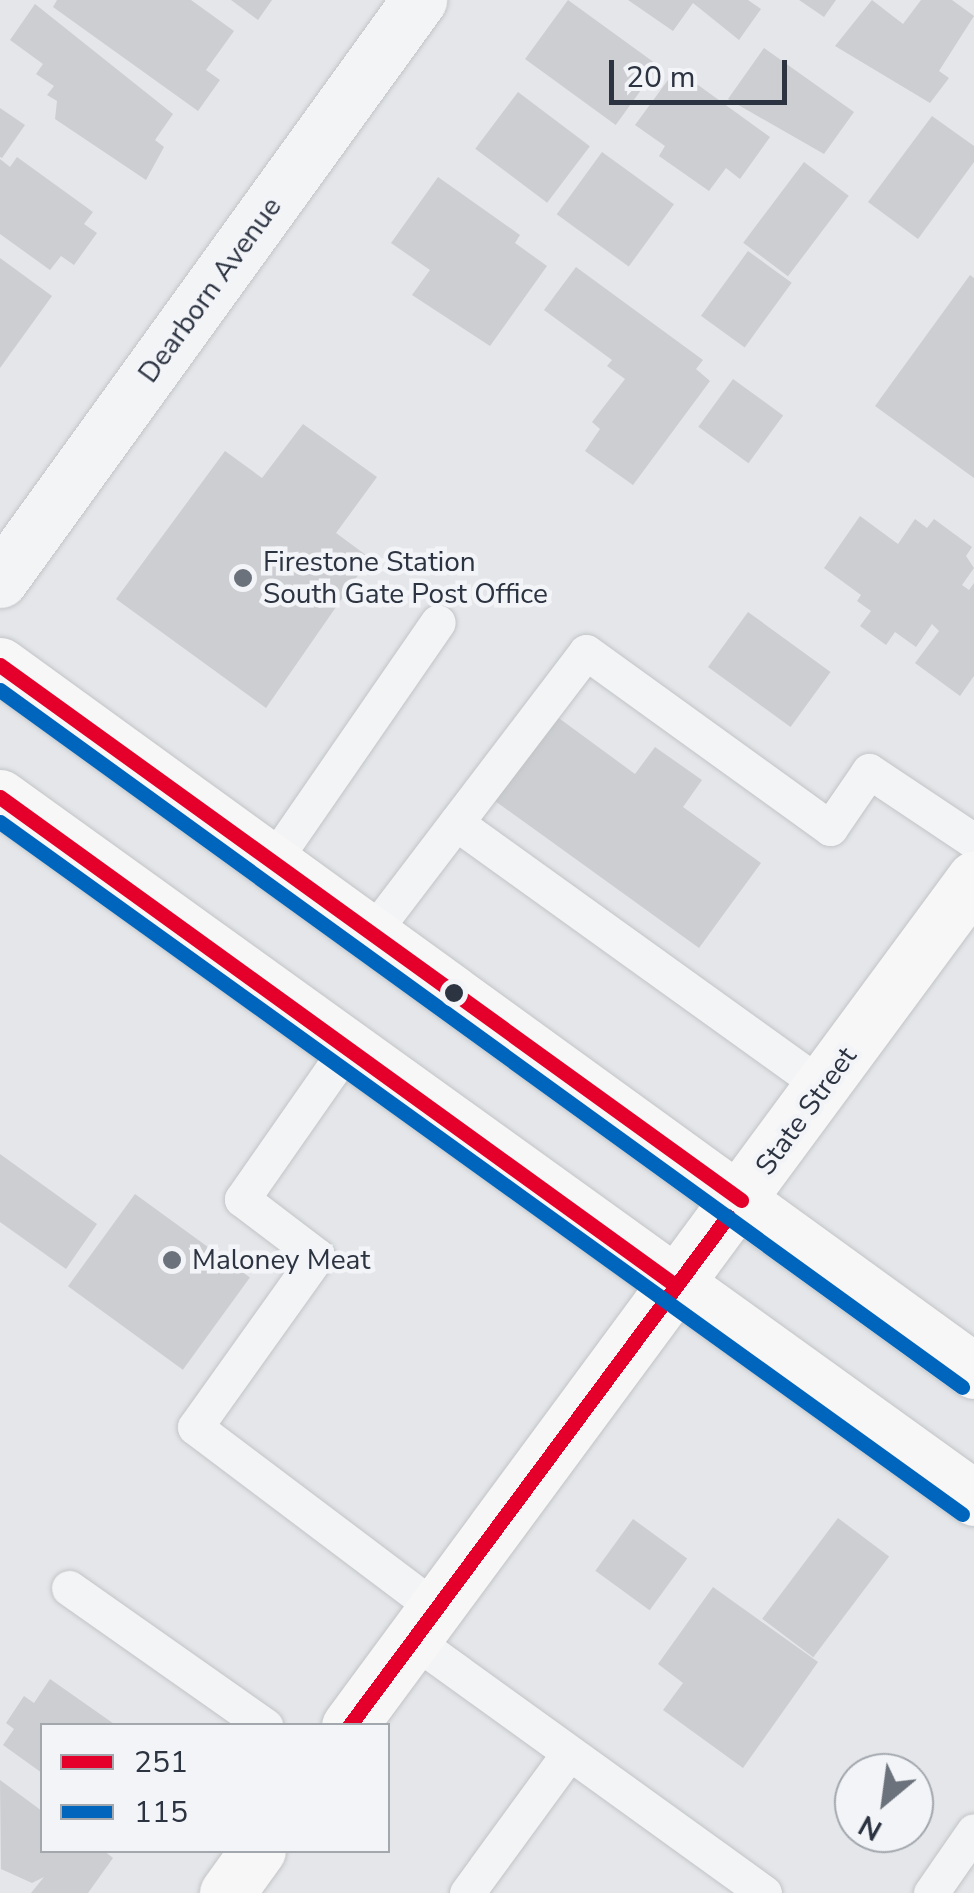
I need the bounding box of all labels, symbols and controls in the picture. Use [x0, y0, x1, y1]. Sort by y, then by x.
scale bar [614, 40, 792, 102]
text: 20 m [626, 57, 695, 98]
street label: Dearborn Avenue [132, 191, 288, 389]
place label: Firestone Station South Gate Post Office [263, 545, 548, 611]
marker: Firestone Station South Gate Post Office [232, 567, 254, 589]
unlabelled marker [444, 983, 464, 1003]
street label: State Street [748, 1040, 864, 1182]
place label: Maloney Meat [192, 1243, 370, 1277]
marker: Maloney Meat [161, 1249, 183, 1271]
legend [40, 1723, 390, 1853]
text: 251 [134, 1742, 188, 1783]
north arrow [834, 1753, 934, 1853]
text: 115 [134, 1792, 188, 1833]
text: N [852, 1806, 889, 1849]

